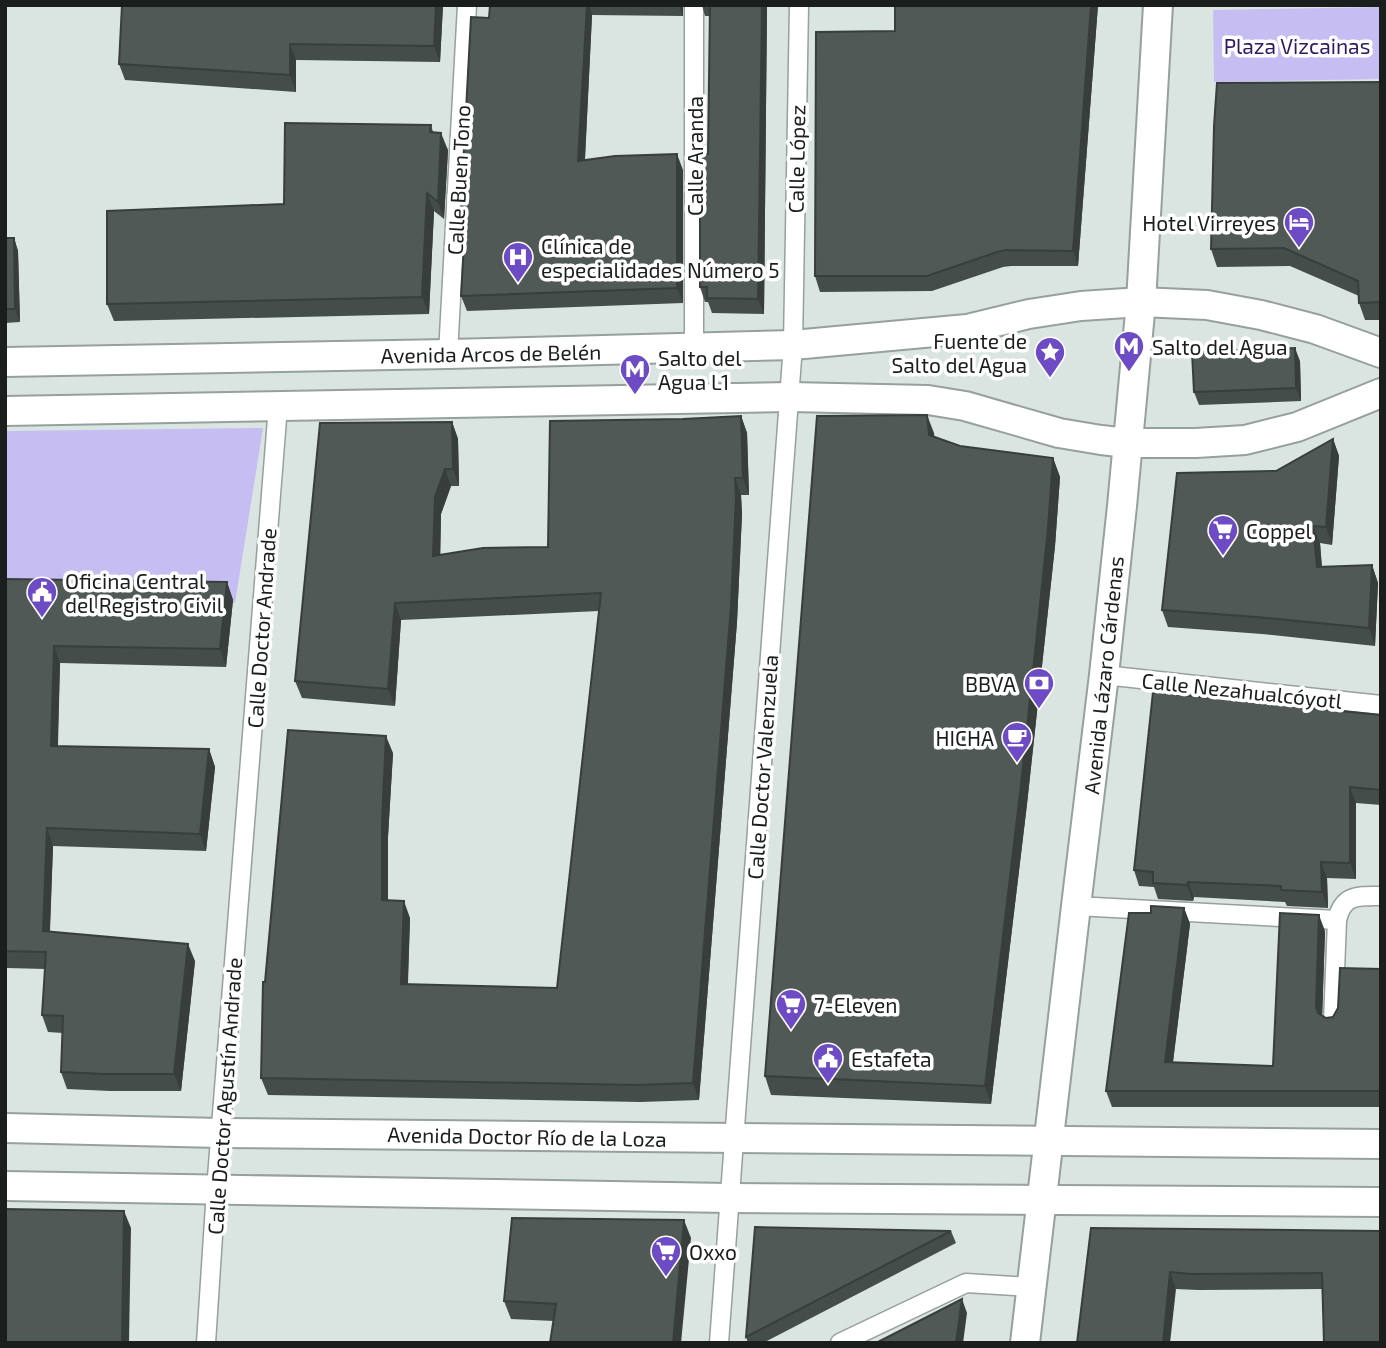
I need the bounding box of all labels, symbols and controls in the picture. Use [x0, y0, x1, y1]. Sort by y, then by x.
park label: Plaza Vizcainas [1224, 33, 1370, 58]
street label: Calle Aranda [682, 96, 707, 216]
street label: Calle Buen Tono [442, 104, 474, 256]
street label: Calle López [783, 104, 809, 214]
hotel icon: Hotel Virreyes [1282, 205, 1316, 249]
place label: Hotel Virreyes [1142, 210, 1276, 235]
place label: Clínica de especialidades Número 5 [541, 233, 780, 282]
hospital icon: Clínica de especialidades Número 5 [501, 240, 535, 284]
place label: Fuente de Salto del Agua [892, 328, 1027, 377]
metro station icon: Salto del Agua [1112, 329, 1146, 373]
place label: Salto del Agua [1152, 334, 1288, 359]
place icon: Fuente de Salto del Agua [1033, 335, 1067, 379]
street label: Avenida Arcos de Belén [380, 339, 602, 367]
place label: Salto del Agua L1 [658, 345, 742, 394]
metro station icon: Salto del Agua L1 [618, 352, 652, 396]
supermarket icon: Coppel [1206, 513, 1240, 557]
place label: Coppel [1246, 518, 1313, 543]
street label: Calle Doctor Andrade [242, 527, 280, 729]
street label: Avenida Lázaro Cárdenas [1078, 555, 1128, 795]
place label: Oficina Central del Registro Civil [65, 568, 224, 617]
public building icon: Oficina Central del Registro Civil [25, 575, 59, 619]
street label: Calle Doctor Valenzuela [742, 654, 782, 880]
bank icon: BBVA [1022, 666, 1056, 710]
street label: Calle Nezahualcóyotl [1141, 667, 1344, 713]
place label: BBVA [965, 671, 1016, 696]
cafe icon: HICHA [1000, 720, 1034, 764]
place label: HICHA [935, 725, 994, 750]
street label: Calle Doctor Agustín Andrade [202, 957, 246, 1235]
supermarket icon: 7-Eleven [774, 987, 808, 1031]
place label: 7-Eleven [814, 992, 897, 1017]
public building icon: Estafeta [811, 1041, 845, 1085]
place label: Estafeta [851, 1046, 932, 1071]
street label: Avenida Doctor Río de la Loza [387, 1121, 667, 1151]
supermarket icon: Oxxo [649, 1234, 683, 1278]
place label: Oxxo [689, 1239, 737, 1264]

